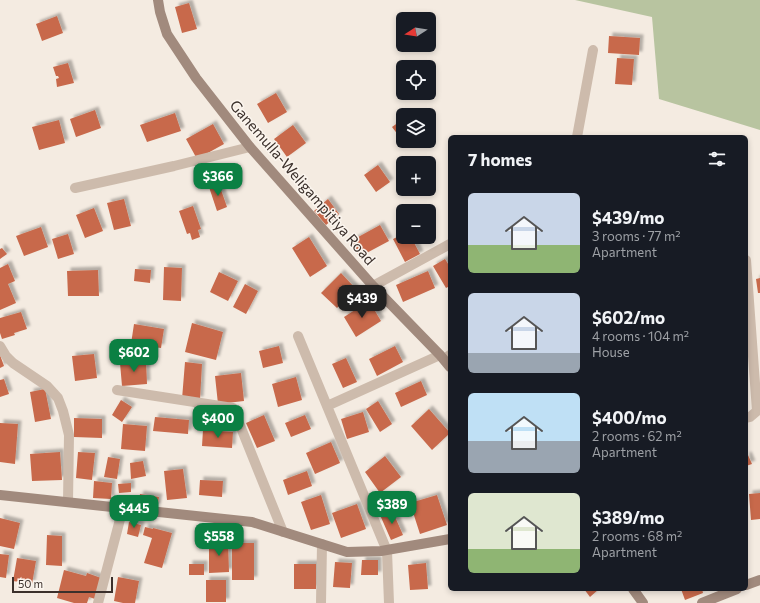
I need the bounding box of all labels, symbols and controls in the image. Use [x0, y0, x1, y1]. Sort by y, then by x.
north arrow [396, 12, 436, 52]
map controls [396, 12, 436, 244]
button: locate [396, 60, 436, 100]
street label: Ganemulla-Weligampitiya Road [226, 96, 380, 268]
button: layers [396, 108, 436, 148]
icon: filters [706, 148, 728, 170]
text: 7 homes [468, 149, 532, 170]
button: + [396, 156, 436, 196]
pin: $366 [194, 163, 242, 197]
text: $366 [202, 168, 234, 184]
button: − [396, 204, 436, 244]
text: $439/mo [592, 207, 664, 228]
icon: home [500, 209, 548, 257]
text: 3 rooms · 77 m² [592, 228, 681, 244]
text: Apartment [592, 244, 657, 260]
pin: $439 [338, 285, 386, 319]
text: $439 [346, 290, 378, 306]
text: $602/mo [592, 307, 665, 328]
icon: home [500, 309, 548, 357]
text: 4 rooms · 104 m² [592, 328, 689, 344]
pin: $602 [110, 339, 158, 373]
text: $602 [118, 344, 150, 360]
text: House [592, 344, 630, 360]
pin: $400 [194, 405, 242, 439]
text: $400/mo [592, 407, 667, 428]
icon: home [500, 409, 548, 457]
text: $400 [202, 410, 234, 426]
text: 2 rooms · 62 m² [592, 428, 682, 444]
text: Apartment [592, 444, 657, 460]
pin: $389 [368, 491, 416, 525]
pin: $445 [110, 495, 158, 529]
text: $389 [376, 496, 408, 512]
text: $445 [119, 500, 150, 516]
text: $389/mo [592, 507, 664, 528]
icon: home [500, 509, 548, 557]
pin: $558 [195, 523, 243, 557]
text: $558 [204, 528, 234, 544]
text: 2 rooms · 68 m² [592, 528, 682, 544]
text: Apartment [592, 544, 657, 560]
scale bar [12, 575, 113, 594]
text: 50 m [18, 577, 43, 590]

